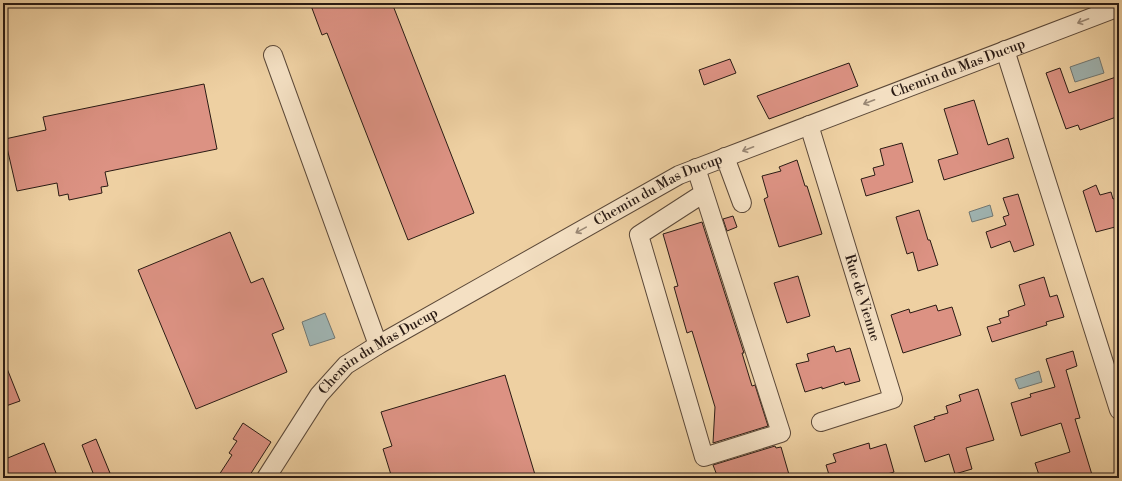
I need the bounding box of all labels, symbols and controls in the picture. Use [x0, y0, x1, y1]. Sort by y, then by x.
one-way arrow [1077, 18, 1089, 26]
street label: Chemin du Mas Ducup [888, 35, 1028, 102]
one-way arrow [864, 99, 876, 107]
one-way arrow [742, 145, 754, 153]
street label: Chemin du Mas Ducup [591, 150, 725, 230]
one-way arrow [575, 227, 587, 235]
street label: Rue de Vienne [840, 252, 884, 344]
street label: Chemin du Mas Ducup [314, 304, 441, 399]

